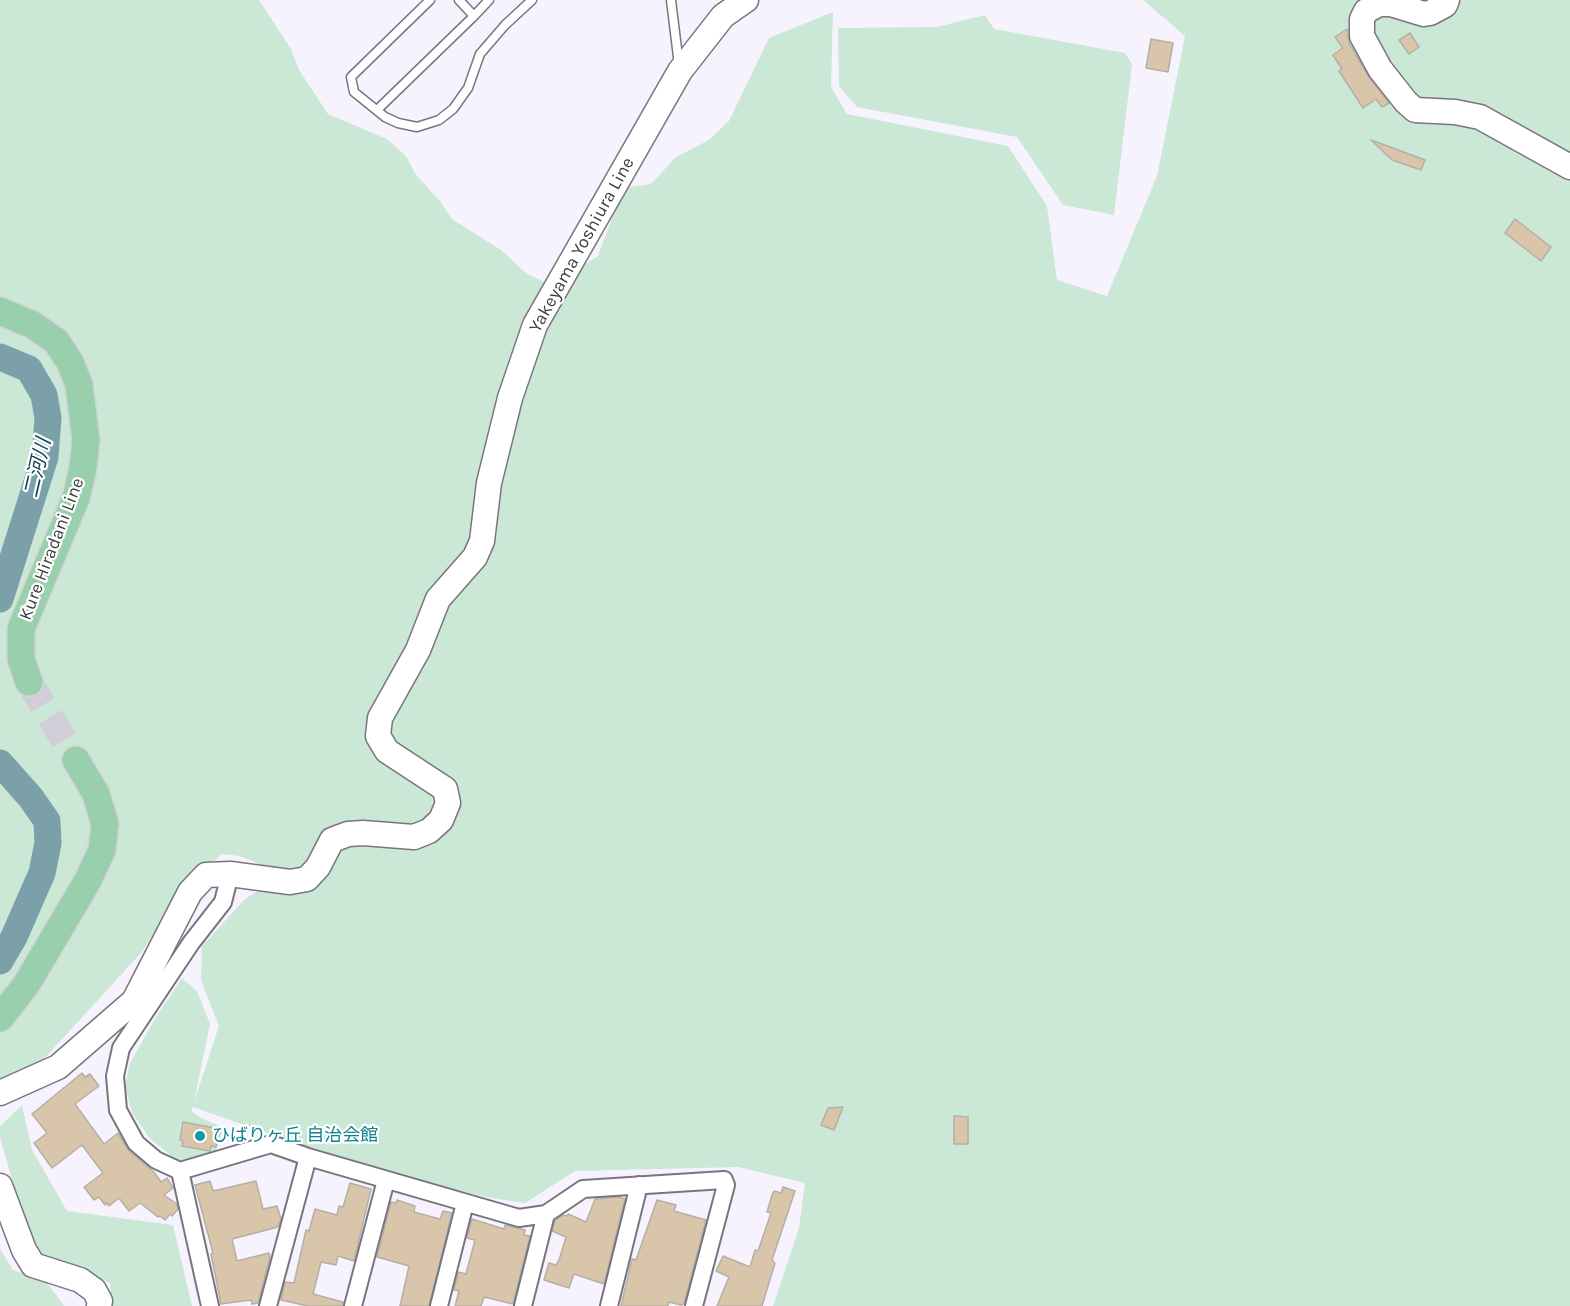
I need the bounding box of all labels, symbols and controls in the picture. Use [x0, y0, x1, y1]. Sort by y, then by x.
street label: Yakeyama Yoshiura Line [525, 154, 639, 336]
water label: 二河川 [20, 436, 56, 500]
street label: Kure Hiradani Line [15, 475, 89, 623]
place label: ひばりヶ丘 自治会館 [212, 1125, 378, 1147]
marker: ひばりヶ丘 自治会館 [193, 1129, 207, 1143]

